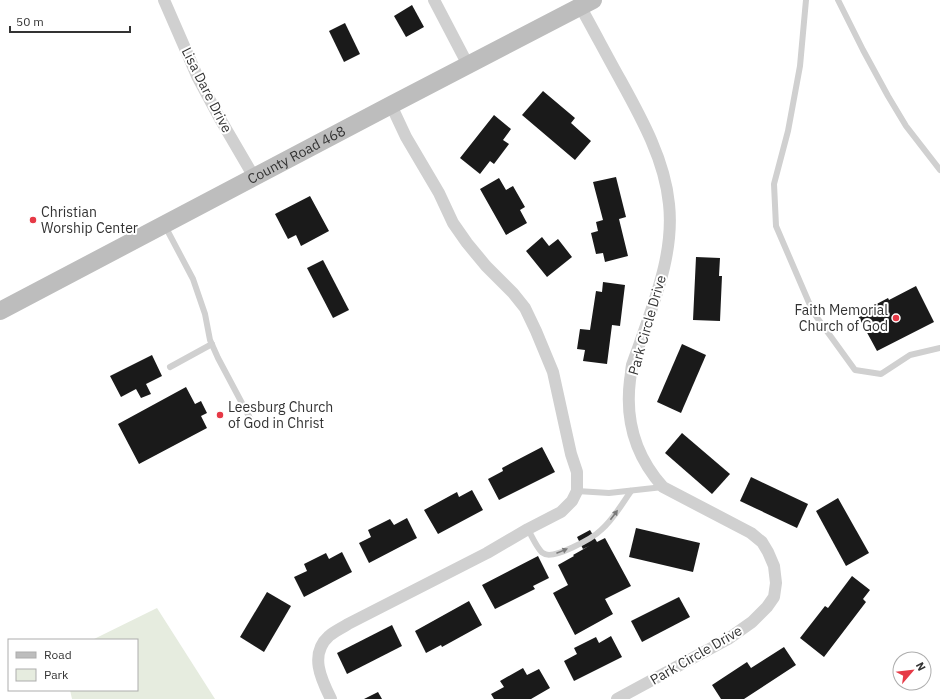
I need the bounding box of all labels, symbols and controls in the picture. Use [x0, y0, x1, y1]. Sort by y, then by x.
scale bar [10, 8, 130, 34]
text: 50 m [16, 14, 44, 29]
street label: Lisa Dare Drive [178, 44, 236, 136]
street label: County Road 468 [244, 122, 349, 188]
place label: Christian Worship Center [41, 203, 138, 237]
marker: Christian Worship Center [28, 215, 38, 225]
street label: Park Circle Drive [624, 273, 670, 377]
place label: Faith Memorial Church of God [795, 301, 888, 335]
marker: Faith Memorial Church of God [891, 313, 901, 323]
place label: Leesburg Church of God in Christ [228, 398, 333, 432]
marker: Leesburg Church of God in Christ [215, 410, 225, 420]
one-way arrow [609, 509, 618, 520]
one-way arrow [557, 548, 569, 554]
street label: Park Circle Drive [647, 621, 745, 689]
legend [8, 639, 138, 691]
text: Road [44, 647, 72, 662]
north arrow [892, 651, 932, 691]
text: N [913, 660, 929, 673]
text: Park [44, 667, 69, 682]

